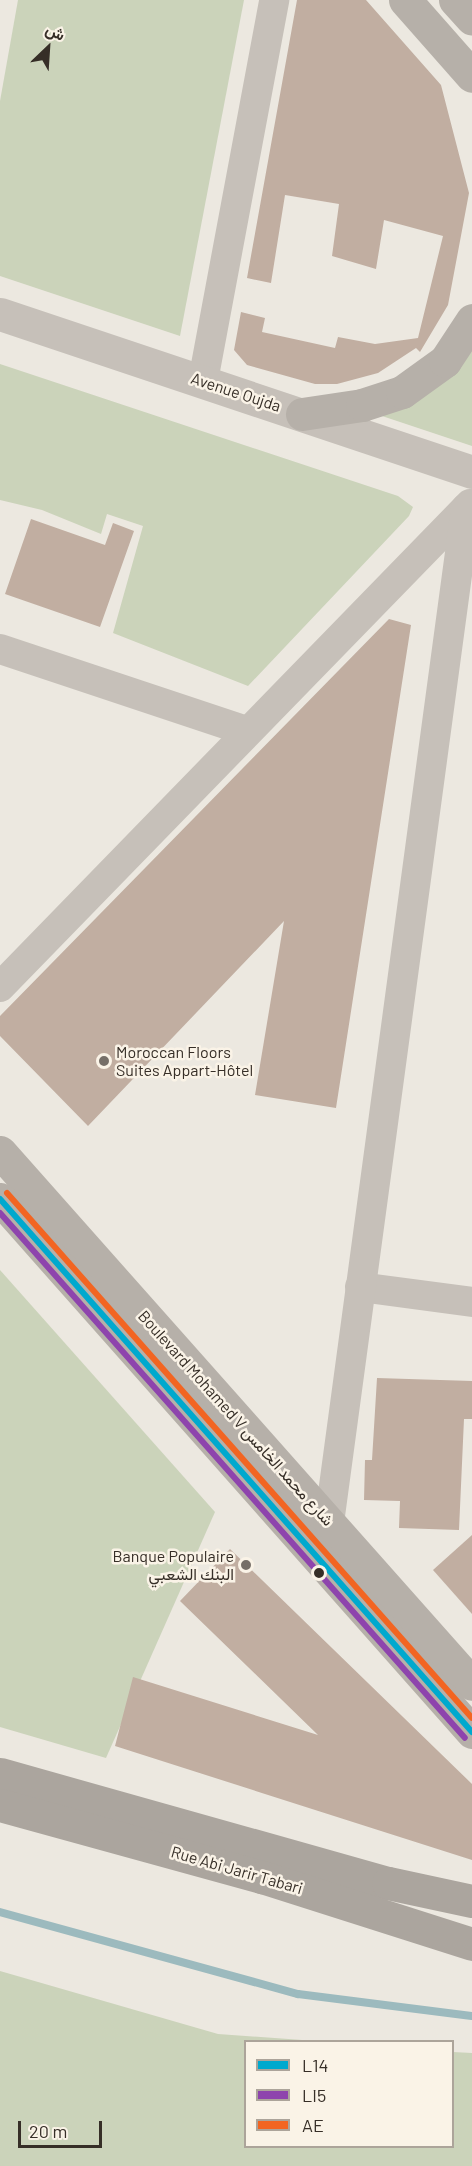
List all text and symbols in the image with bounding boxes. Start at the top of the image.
north arrow [18,18,78,78]
text: ش [43,19,69,44]
street label: Avenue Oujda [189,368,283,416]
place label: Moroccan Floors Suites Appart-Hôtel [116,1042,253,1080]
marker: Moroccan Floors Suites Appart-Hôtel [97,1054,111,1068]
street label: Boulevard Mohamed V شارع محمد الخامس [134,1306,338,1530]
place label: Banque Populaire البنك الشعبي [113,1546,234,1584]
marker: Banque Populaire البنك الشعبي [239,1558,253,1572]
unlabelled marker [313,1567,325,1579]
street label: Rue Abi Jarir Tabari [169,1842,305,1898]
legend [244,2040,454,2148]
text: L14 [302,2054,328,2076]
text: LI5 [302,2084,326,2106]
scale bar [21,2109,105,2147]
text: AE [302,2114,324,2136]
text: 20 m [29,2120,67,2142]

